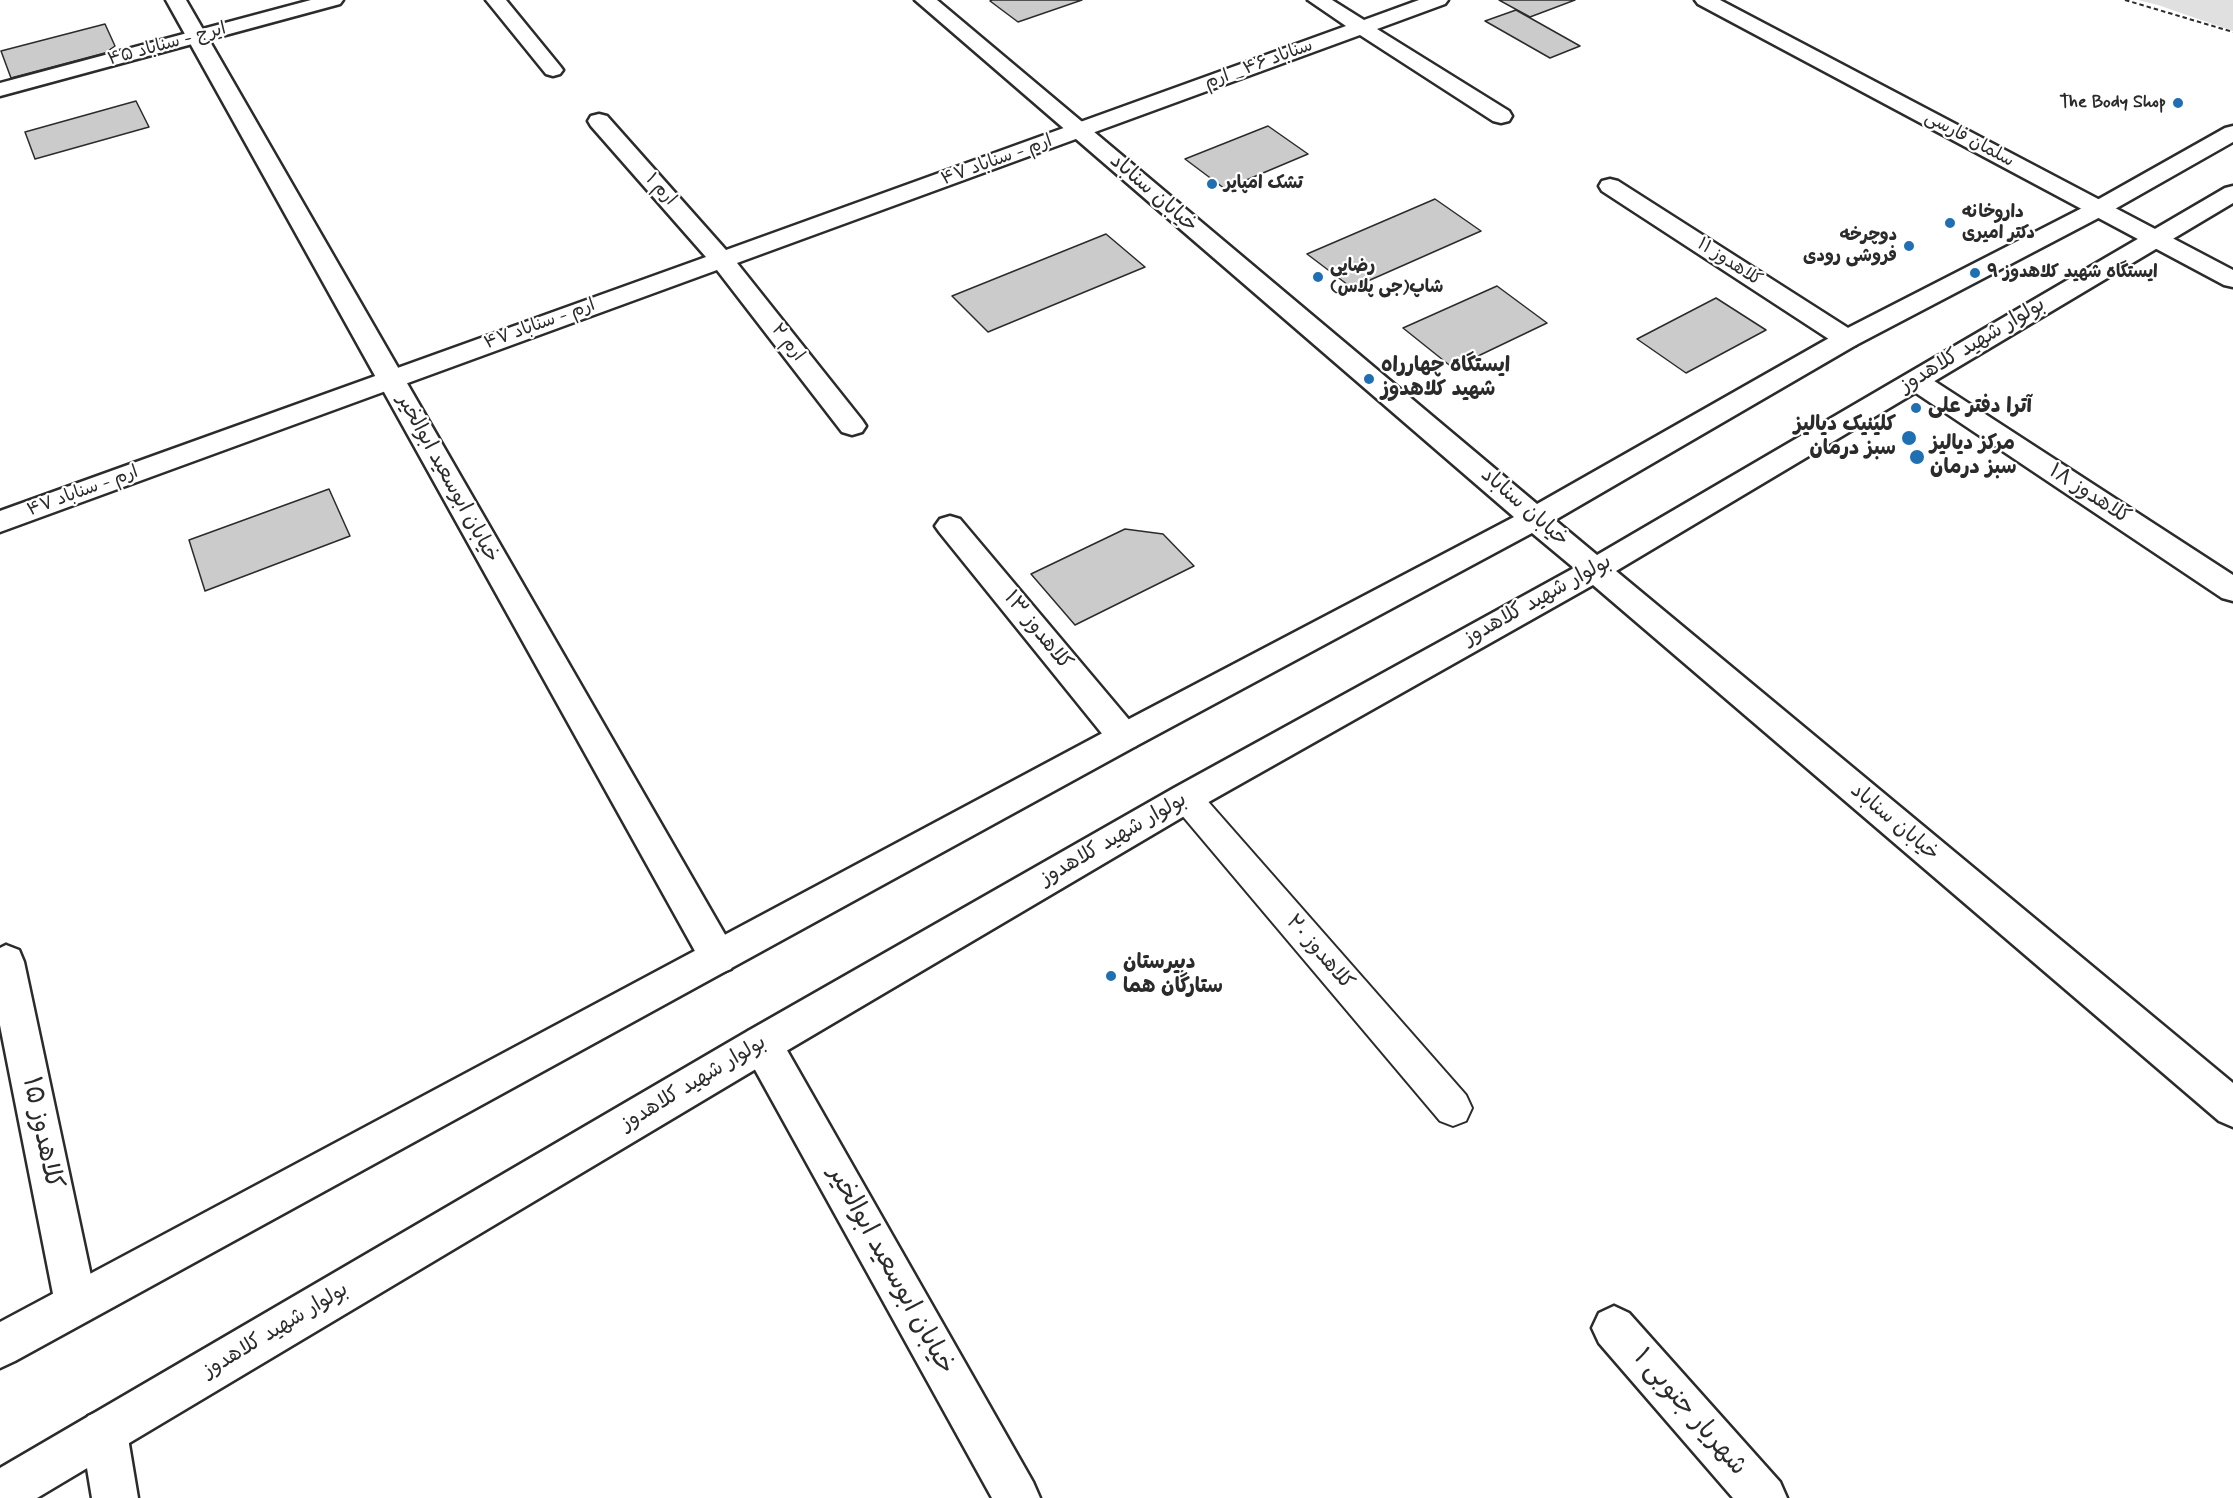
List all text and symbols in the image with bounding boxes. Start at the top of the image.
street label: ایرج - سناباد ۴۵ [105,19,229,71]
street label: سناباد ۴۶_ ارم [1202,35,1316,95]
place label: The Body Shop [2060,92,2166,114]
marker: The Body Shop [2171,96,2185,110]
street label: سلمان فارسی [1921,107,2017,173]
street label: ارم - سناباد ۴۷ [939,131,1055,191]
street label: خیابان سناباد [1104,149,1202,239]
street label: ارم ۱ [640,169,680,211]
place label: تشک امپایر [1224,173,1303,195]
marker: تشک امپایر [1205,177,1219,191]
place label: داروخانه دکتر امیرى [1962,202,2035,244]
marker: داروخانه دکتر امیرى [1943,216,1957,230]
place label: دوچرخه فروشی رودی [1803,225,1897,268]
street label: کلاهدوز ۱۱ [1693,234,1765,292]
marker: دوچرخه فروشی رودی [1902,239,1916,253]
place label: رضایی شاپ(جی پلاس) [1330,256,1443,298]
place label: ایستگاه شهید کلاهدوز ۹ [1987,262,2158,284]
marker: ایستگاه شهید کلاهدوز ۹ [1968,266,1982,280]
marker: رضایی شاپ(جی پلاس) [1311,270,1325,284]
street label: بولوار شهید کلاهدوز [1896,293,2050,399]
street label: ارم - سناباد ۴۷ [482,295,598,355]
street label: ارم ۲ [766,320,808,366]
place label: ایستگاه چهارراه شهید کلاهدوز [1381,354,1510,404]
marker: ایستگاه چهارراه شهید کلاهدوز [1362,372,1376,386]
street label: خیابان ابوسعید ابوالخیر [390,390,504,568]
place label: آترا دفتر علی [1928,395,2032,421]
marker: آترا دفتر علی [1909,401,1923,415]
place label: کلینیک دیالیز سبز درمان [1794,413,1896,463]
marker: کلینیک دیالیز سبز درمان [1900,429,1918,447]
place label: مرکز دیالیز سبز درمان [1930,432,2017,482]
marker: مرکز دیالیز سبز درمان [1908,448,1926,466]
street label: کلاهدوز ۱۸ [2043,459,2135,531]
street label: ارم - سناباد ۴۷ [25,462,141,522]
street label: خیابان سناباد [1475,463,1573,553]
street label: بولوار شهید کلاهدوز [1460,550,1616,652]
street label: کلاهدوز ۱۳ [997,586,1077,676]
street label: خیابان سناباد [1845,779,1943,867]
street label: بولوار شهید کلاهدوز [1036,788,1192,892]
street label: کلاهدوز ۲۰ [1280,910,1358,996]
place label: دبیرستان ستارگان هما [1123,951,1223,1001]
marker: دبیرستان ستارگان هما [1104,969,1118,983]
street label: بولوار شهید کلاهدوز [617,1031,771,1137]
street label: کلاهدوز ۱۵ [14,1074,68,1192]
street label: خیابان ابوسعید ابوالخیر [820,1161,960,1381]
street label: بولوار شهید کلاهدوز [199,1278,353,1384]
street label: شهریار جنوبی ۱ [1625,1343,1753,1483]

